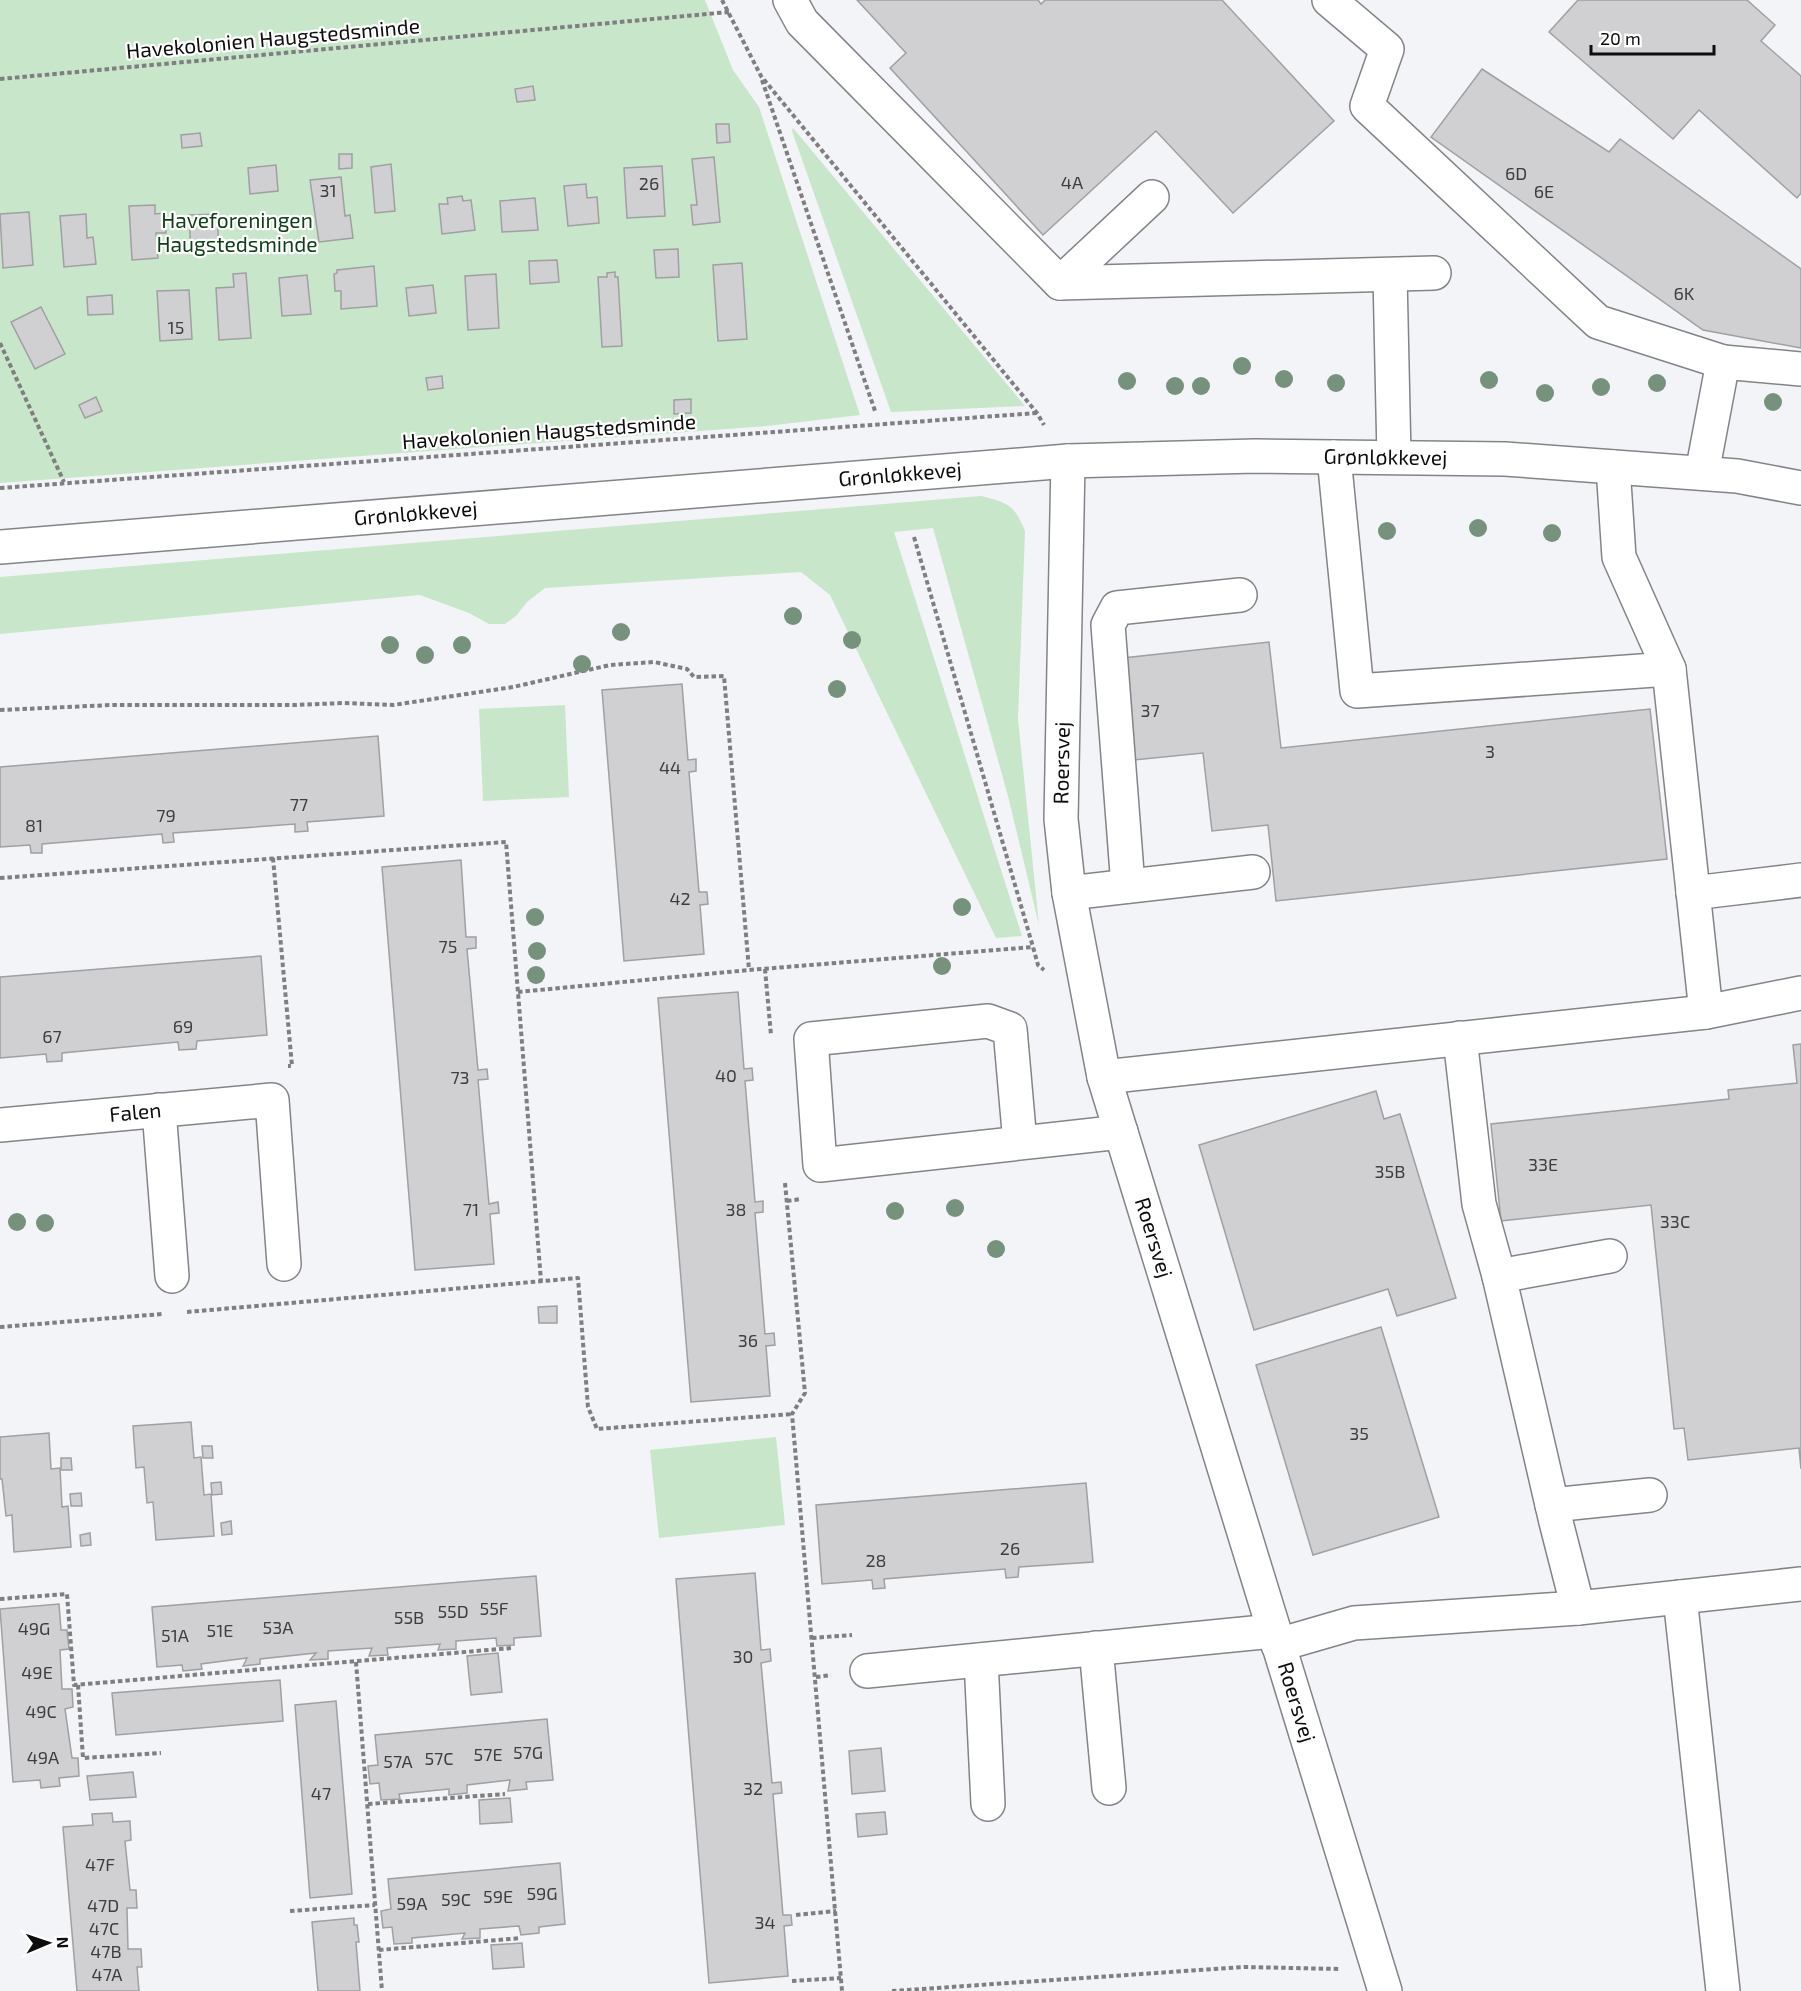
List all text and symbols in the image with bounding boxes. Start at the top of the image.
street label: Havekolonien Haugstedsminde [125,12,421,63]
scale bar [1591,18,1714,56]
text: 20 m [1600,27,1641,49]
house number: 6D [1505,162,1527,184]
house number: 4A [1061,171,1084,193]
house number: 26 [639,172,659,194]
house number: 31 [319,179,337,201]
house number: 6E [1534,180,1554,202]
park label: Haveforeningen Haugstedsminde [156,207,318,256]
house number: 6K [1674,282,1695,304]
house number: 15 [168,316,184,338]
street label: Havekolonien Haugstedsminde [401,408,697,453]
street label: Grønløkkevej [1323,443,1448,470]
street label: Grønløkkevej [837,456,963,490]
street label: Grønløkkevej [353,495,478,529]
house number: 37 [1140,699,1160,721]
street label: Roersvej [1047,721,1075,805]
house number: 3 [1485,740,1495,762]
house number: 44 [659,756,681,778]
house number: 77 [290,793,308,815]
house number: 79 [156,804,176,826]
house number: 81 [25,814,43,836]
house number: 42 [669,887,691,909]
house number: 75 [439,935,457,957]
house number: 69 [173,1015,193,1037]
house number: 67 [42,1025,62,1047]
house number: 40 [715,1064,737,1086]
house number: 73 [450,1066,470,1088]
street label: Falen [108,1096,162,1126]
house number: 33E [1528,1153,1558,1175]
house number: 35B [1375,1160,1405,1182]
street label: Roersvej [1131,1194,1179,1281]
house number: 71 [463,1198,479,1220]
house number: 38 [726,1198,746,1220]
house number: 33C [1660,1210,1690,1232]
house number: 36 [738,1329,758,1351]
house number: 35 [1349,1422,1369,1444]
house number: 26 [1000,1537,1020,1559]
house number: 28 [865,1549,887,1571]
house number: 55F [480,1597,509,1619]
house number: 55D [437,1600,469,1622]
house number: 55B [394,1606,424,1628]
house number: 53A [263,1616,294,1638]
house number: 49G [18,1617,50,1639]
house number: 51E [207,1619,233,1641]
house number: 51A [161,1624,190,1646]
house number: 30 [733,1645,753,1667]
street label: Roersvej [1274,1659,1322,1745]
house number: 49E [21,1661,53,1683]
house number: 49C [25,1700,57,1722]
house number: 57G [513,1741,543,1763]
house number: 57E [474,1743,502,1765]
house number: 49A [27,1746,60,1768]
house number: 57C [424,1747,454,1769]
house number: 57A [383,1750,414,1772]
house number: 32 [743,1777,763,1799]
house number: 47 [311,1782,331,1804]
house number: 47F [85,1853,115,1875]
house number: 59G [526,1882,558,1904]
house number: 59E [483,1885,513,1907]
house number: 59C [441,1888,471,1910]
house number: 59A [396,1892,428,1914]
house number: 47D [87,1894,119,1916]
house number: 34 [754,1911,776,1933]
north arrow [18,1913,78,1973]
house number: 47C [89,1917,119,1939]
text: N [54,1936,73,1949]
house number: 47B [90,1940,122,1962]
house number: 47A [92,1963,123,1985]

